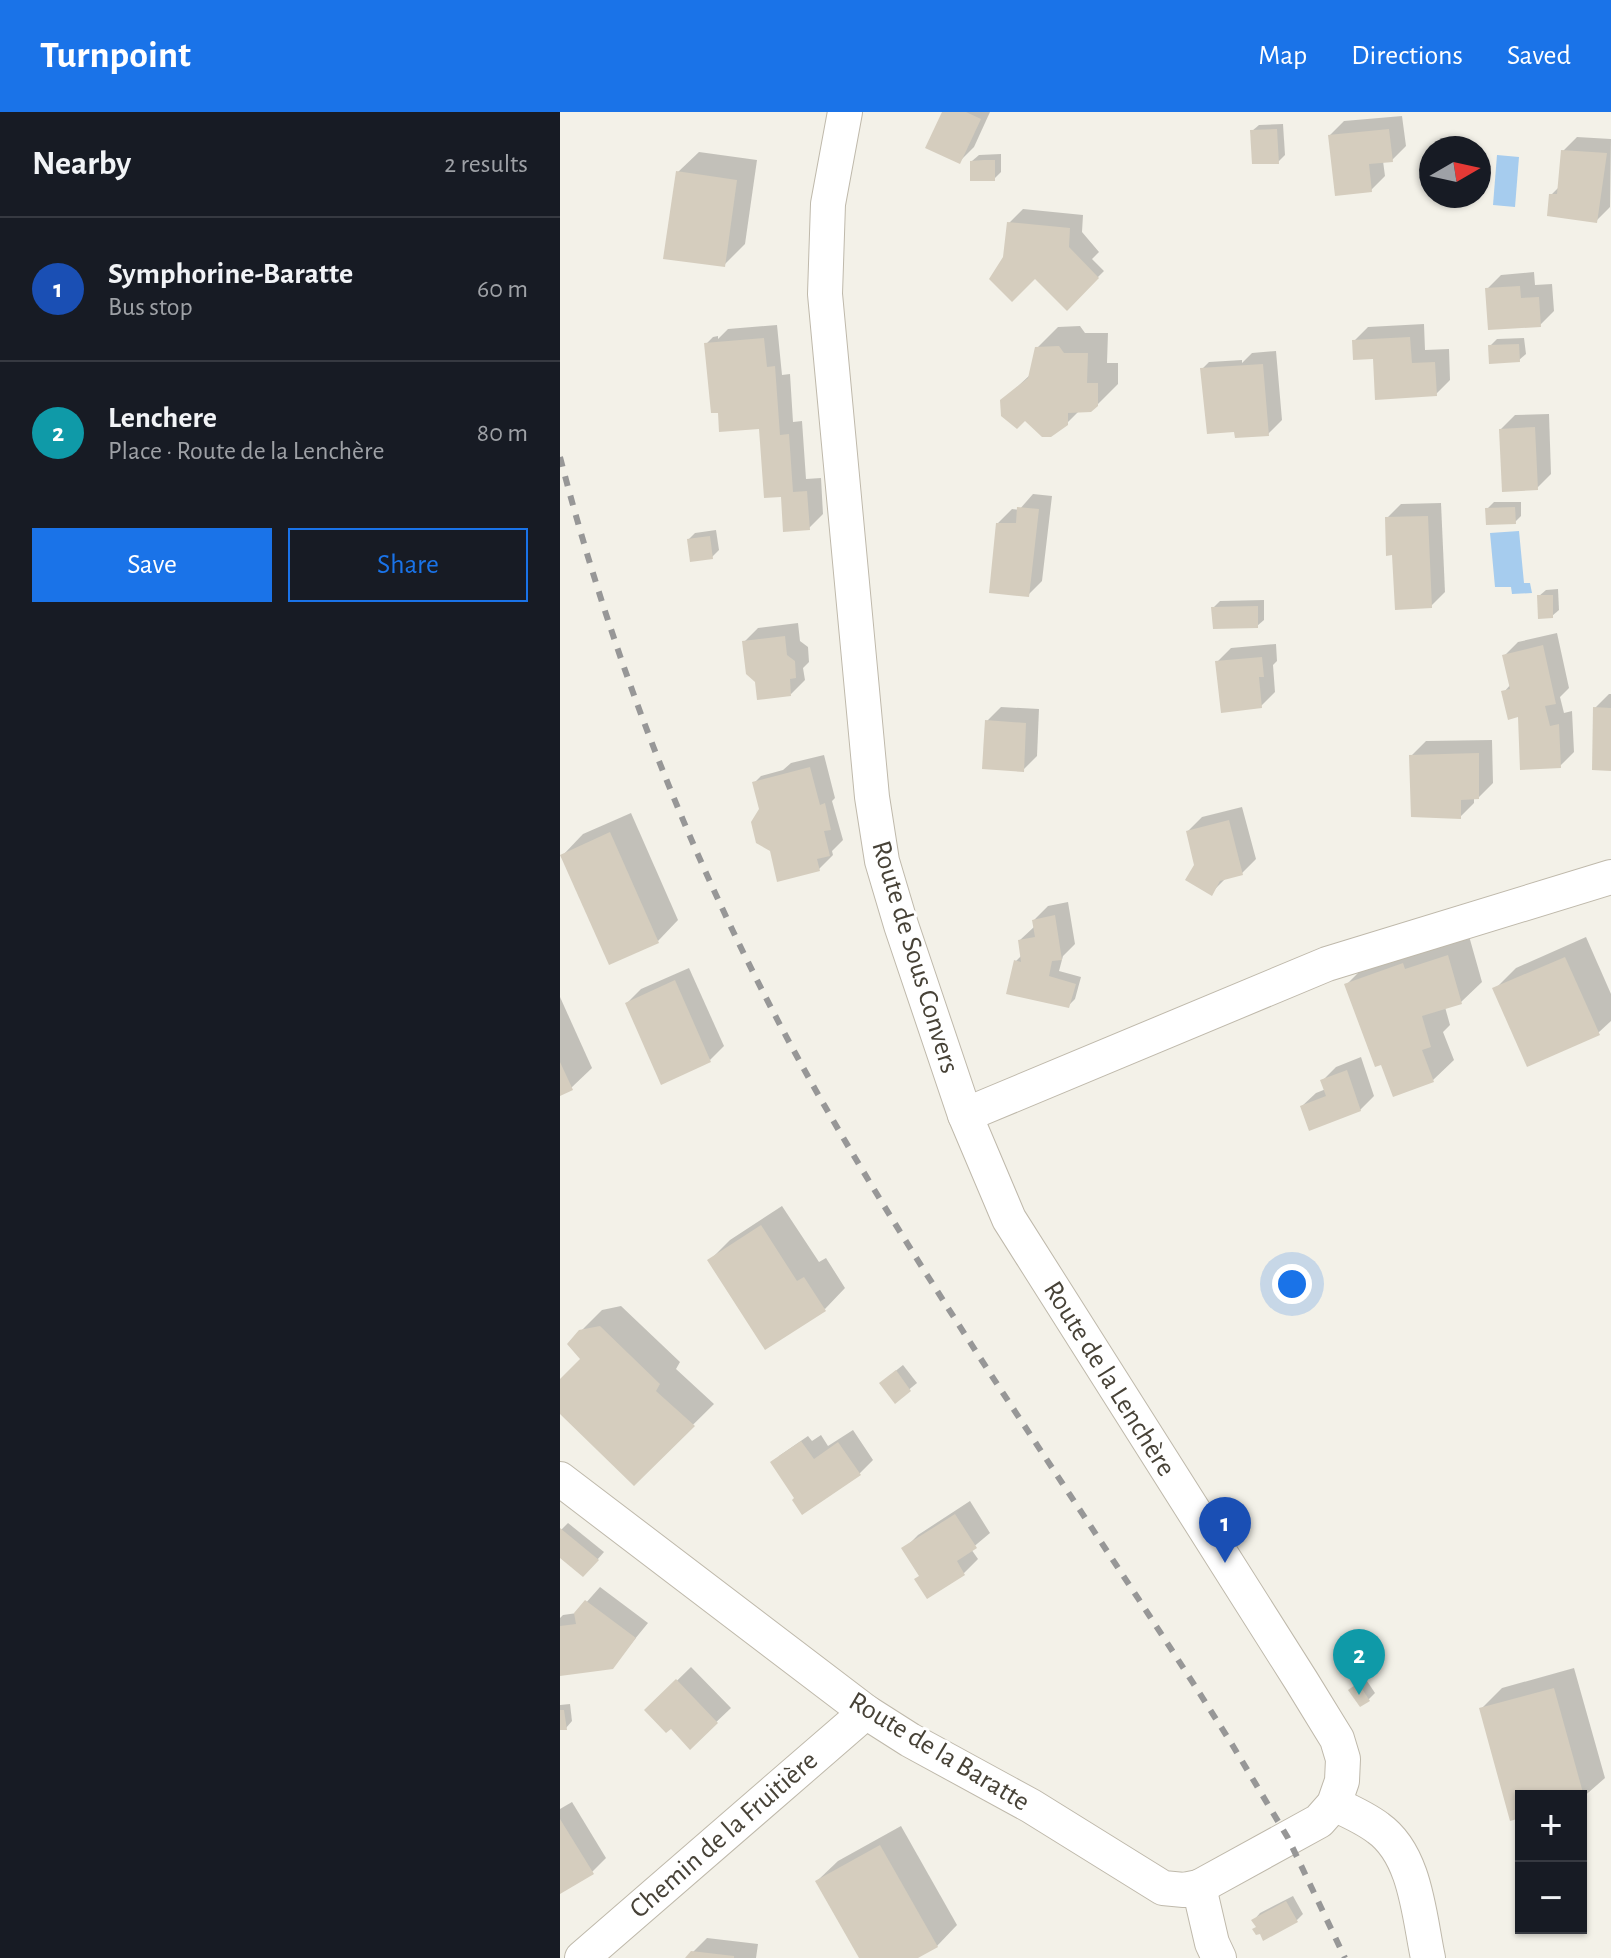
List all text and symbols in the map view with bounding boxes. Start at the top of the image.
text: Turnpoint [40,37,191,75]
text: Map [1258,42,1307,70]
text: Directions [1351,42,1463,70]
text: Saved [1507,42,1571,70]
north arrow [1419,136,1491,208]
text: Nearby [32,147,131,181]
text: 2 results [444,151,528,177]
text: Symphorine-Baratte [108,259,353,289]
text: 1 [53,276,63,302]
text: 60 m [477,276,528,302]
text: Bus stop [108,294,193,320]
text: Lenchere [108,403,217,433]
text: 2 [52,420,64,446]
text: 80 m [477,420,528,446]
text: Place · Route de la Lenchère [108,438,384,464]
button: Save [32,528,272,602]
button: Share [288,528,528,602]
street label: Route de Sous Convers [866,837,964,1077]
your location [1272,1264,1312,1304]
street label: Route de la Lenchère [1038,1277,1180,1481]
pin: 1 [1199,1497,1251,1563]
pin: 2 [1333,1629,1385,1695]
street label: Route de la Baratte [844,1687,1034,1817]
street label: Chemin de la Fruitière [625,1746,823,1924]
map controls [1515,1790,1587,1934]
button: + [1515,1790,1587,1862]
button: − [1515,1862,1587,1934]

